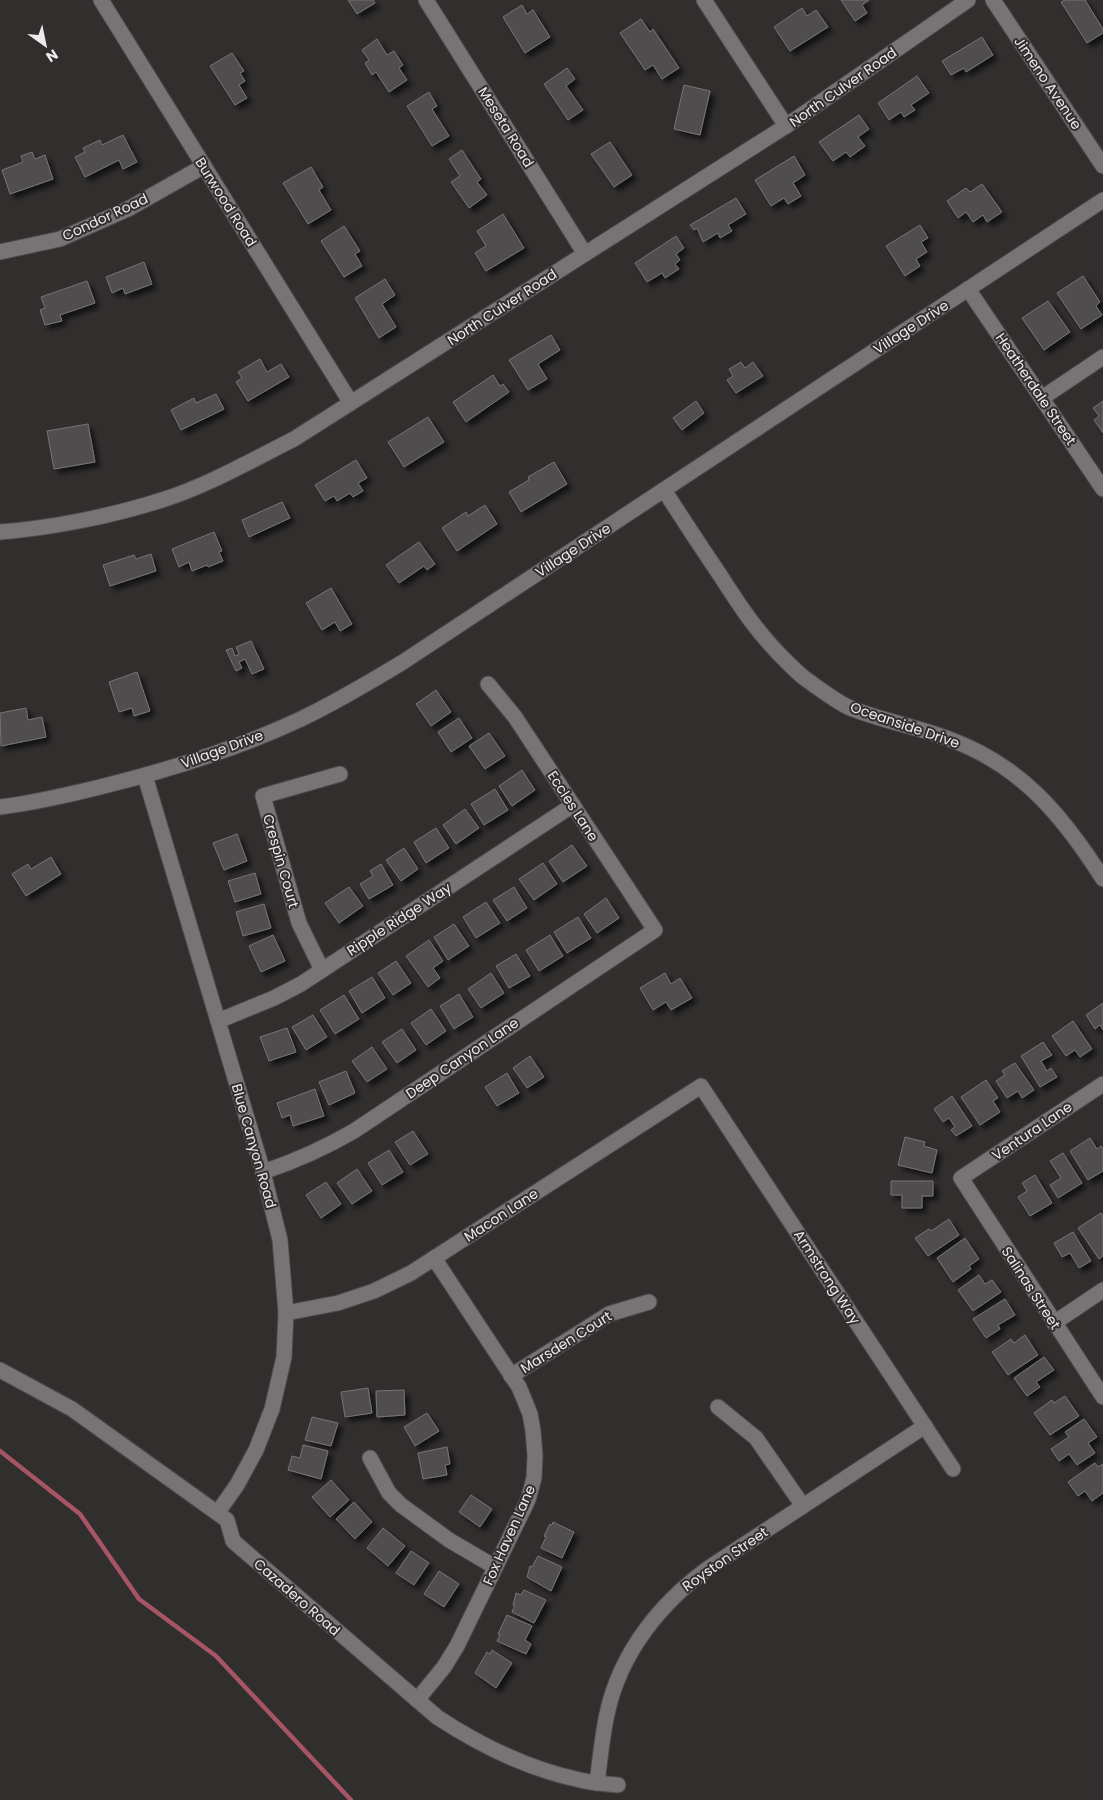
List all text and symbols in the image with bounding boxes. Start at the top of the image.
north arrow [20,20,70,70]
street label: Jimeno Avenue [1009,33,1087,134]
street label: North Culver Road [785,42,901,132]
text: N [42,45,62,67]
street label: Meseta Road [473,83,539,171]
street label: Burwood Road [191,154,261,250]
street label: Condor Road [59,188,151,246]
street label: North Culver Road [443,264,561,350]
street label: Village Drive [869,295,953,359]
street label: Heatherdale Street [991,329,1081,449]
street label: Village Drive [531,518,615,582]
street label: Oceanside Drive [848,697,963,753]
street label: Village Drive [178,725,266,773]
street label: Eccles Lane [543,767,603,845]
street label: Crespin Court [258,812,304,910]
street label: Ripple Ridge Way [343,878,455,960]
street label: Deep Canyon Lane [402,1013,523,1103]
street label: Blue Canyon Road [227,1081,281,1211]
street label: Ventura Lane [988,1097,1076,1165]
street label: Macon Lane [460,1183,542,1246]
street label: Armstrong Way [789,1226,865,1328]
street label: Salinas Street [997,1243,1065,1333]
street label: Marsden Court [517,1306,615,1378]
street label: Fox Haven Lane [478,1481,540,1588]
street label: Royston Street [678,1522,772,1596]
street label: Cazadero Road [249,1554,345,1640]

